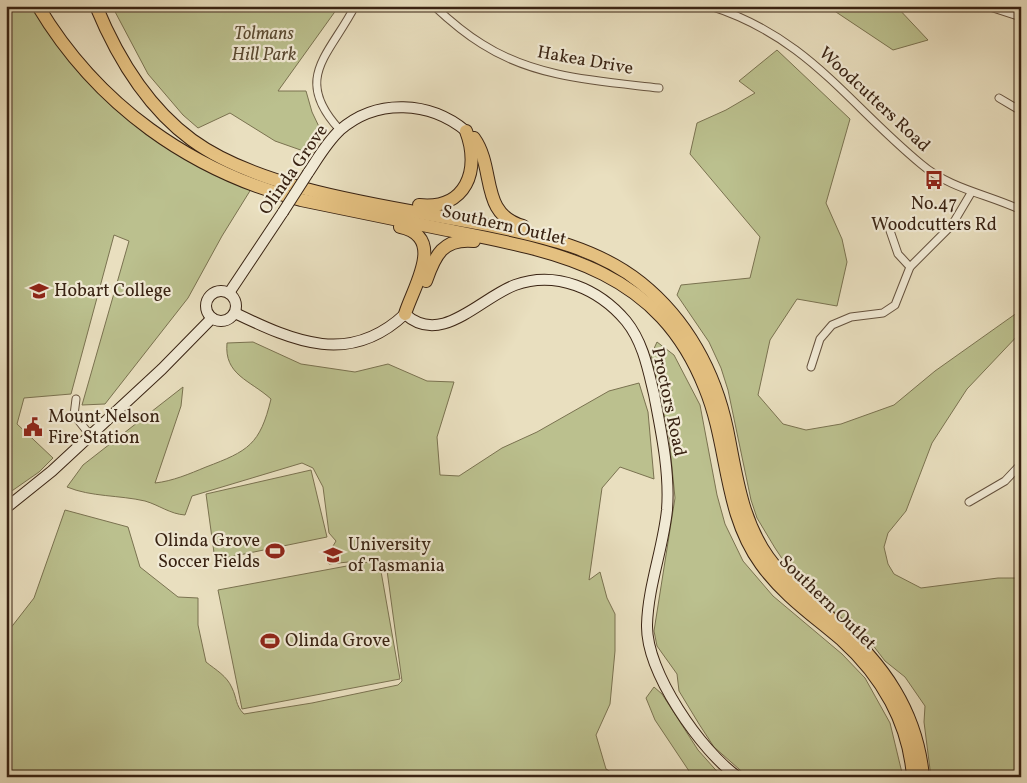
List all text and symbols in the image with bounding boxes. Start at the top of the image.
park label: Tolmans Hill Park [232,22,296,68]
street label: Hakea Drive [535,40,635,82]
street label: Woodcutters Road [813,42,935,158]
street label: Olinda Grove [254,120,334,220]
bus stop icon: No.47 Woodcutters Rd [923,169,945,191]
place label: No.47 Woodcutters Rd [871,192,997,238]
street label: Southern Outlet [439,200,569,252]
place label: Hobart College [54,279,171,304]
school or university icon: Hobart College [28,280,50,302]
street label: Proctors Road [644,345,692,459]
place label: Mount Nelson Fire Station [48,405,160,451]
public building icon: Mount Nelson Fire Station [22,416,44,438]
place label: Olinda Grove Soccer Fields [155,529,260,575]
place label: University of Tasmania [348,533,445,579]
sports icon: Olinda Grove Soccer Fields [264,540,286,562]
school or university icon: University of Tasmania [322,544,344,566]
street label: Southern Outlet [773,550,881,656]
place label: Olinda Grove [285,629,390,654]
sports icon: Olinda Grove [259,630,281,652]

